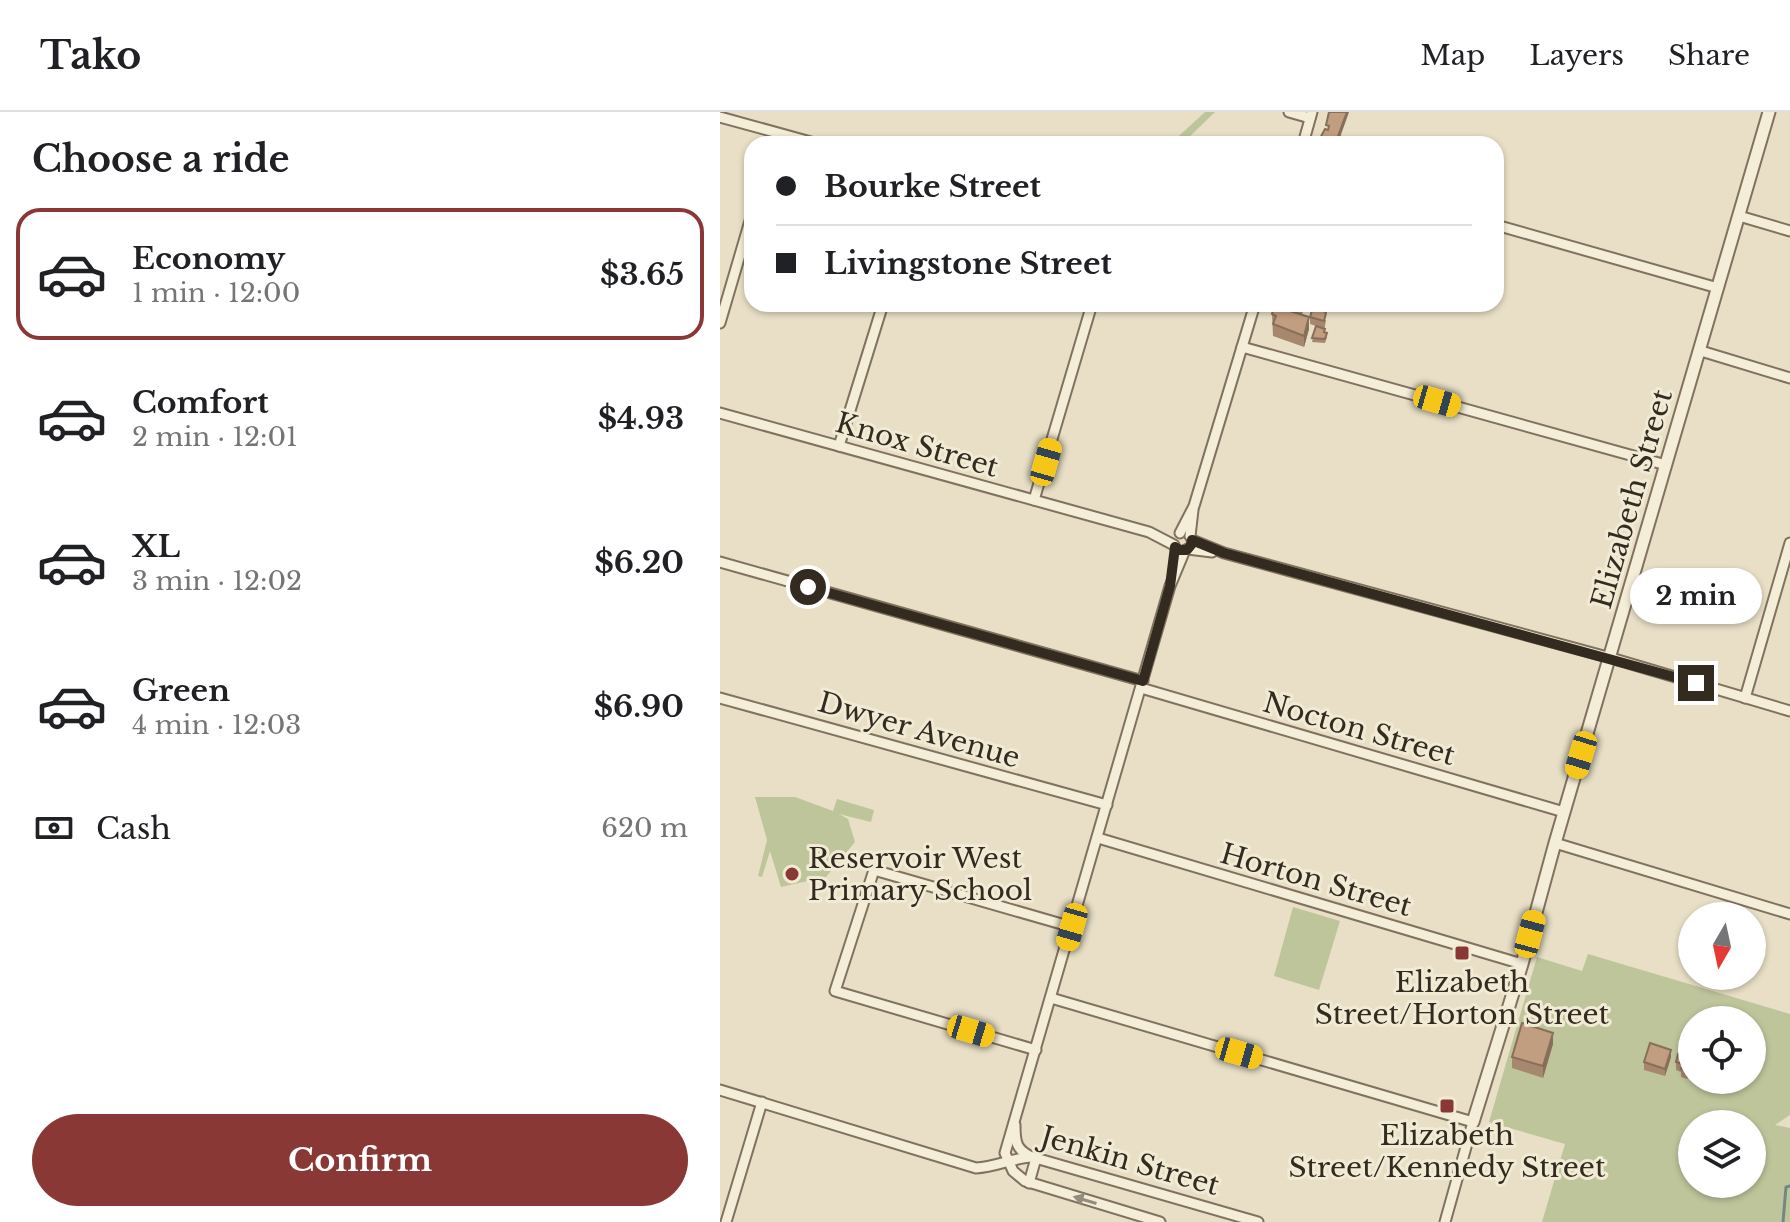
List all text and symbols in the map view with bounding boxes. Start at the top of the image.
text: Tako [40,32,141,79]
text: Map [1420,38,1485,73]
text: Layers [1529,38,1624,73]
text: Share [1668,38,1750,73]
text: Choose a ride [32,137,289,182]
text: Bourke Street [824,168,1041,205]
icon: car [36,238,108,310]
text: Economy [132,240,285,277]
text: Livingstone Street [824,245,1112,282]
text: $3.65 [600,256,684,293]
text: 1 min · 12:00 [132,277,300,309]
icon: car [36,382,108,454]
car [1411,383,1463,419]
text: Comfort [132,384,269,421]
street label: Elizabeth Street [1584,385,1680,613]
text: $4.93 [598,400,684,437]
street label: Knox Street [832,405,1003,485]
text: 2 min · 12:01 [132,421,298,453]
car [1028,436,1064,488]
icon: car [36,526,108,598]
text: XL [132,528,180,565]
text: $6.20 [594,544,684,581]
text: 3 min · 12:02 [132,565,302,597]
callout: 2 min [1630,567,1762,623]
route start [790,569,826,605]
text: 2 min [1656,580,1736,612]
route end [1678,665,1714,701]
icon: car [36,670,108,742]
text: Green [132,672,230,709]
street label: Dwyer Avenue [814,684,1024,776]
street label: Nocton Street [1259,685,1459,773]
text: $6.90 [594,688,684,725]
text: 4 min · 12:03 [132,709,301,741]
car [1563,729,1599,781]
icon: cash [32,806,76,850]
text: Cash [96,810,171,847]
text: 620 m [601,812,688,844]
street label: Horton Street [1216,836,1416,924]
place label: Reservoir West Primary School [808,841,1032,908]
marker: Reservoir West Primary School [783,865,801,883]
car [1054,901,1090,953]
north arrow [1678,902,1766,990]
map controls [1678,902,1766,1198]
car [1512,908,1548,960]
marker: Elizabeth Street/Horton Street [1453,944,1471,962]
place label: Elizabeth Street/Horton Street [1315,965,1610,1032]
button: locate [1678,1006,1766,1094]
car [945,1013,997,1049]
car [1213,1035,1265,1071]
marker: Elizabeth Street/Kennedy Street [1438,1097,1456,1115]
button: layers [1678,1110,1766,1198]
button: Confirm [32,1114,688,1206]
street label: Jenkin Street [1033,1118,1224,1203]
place label: Elizabeth Street/Kennedy Street [1289,1118,1606,1185]
one-way arrow [1073,1193,1097,1206]

